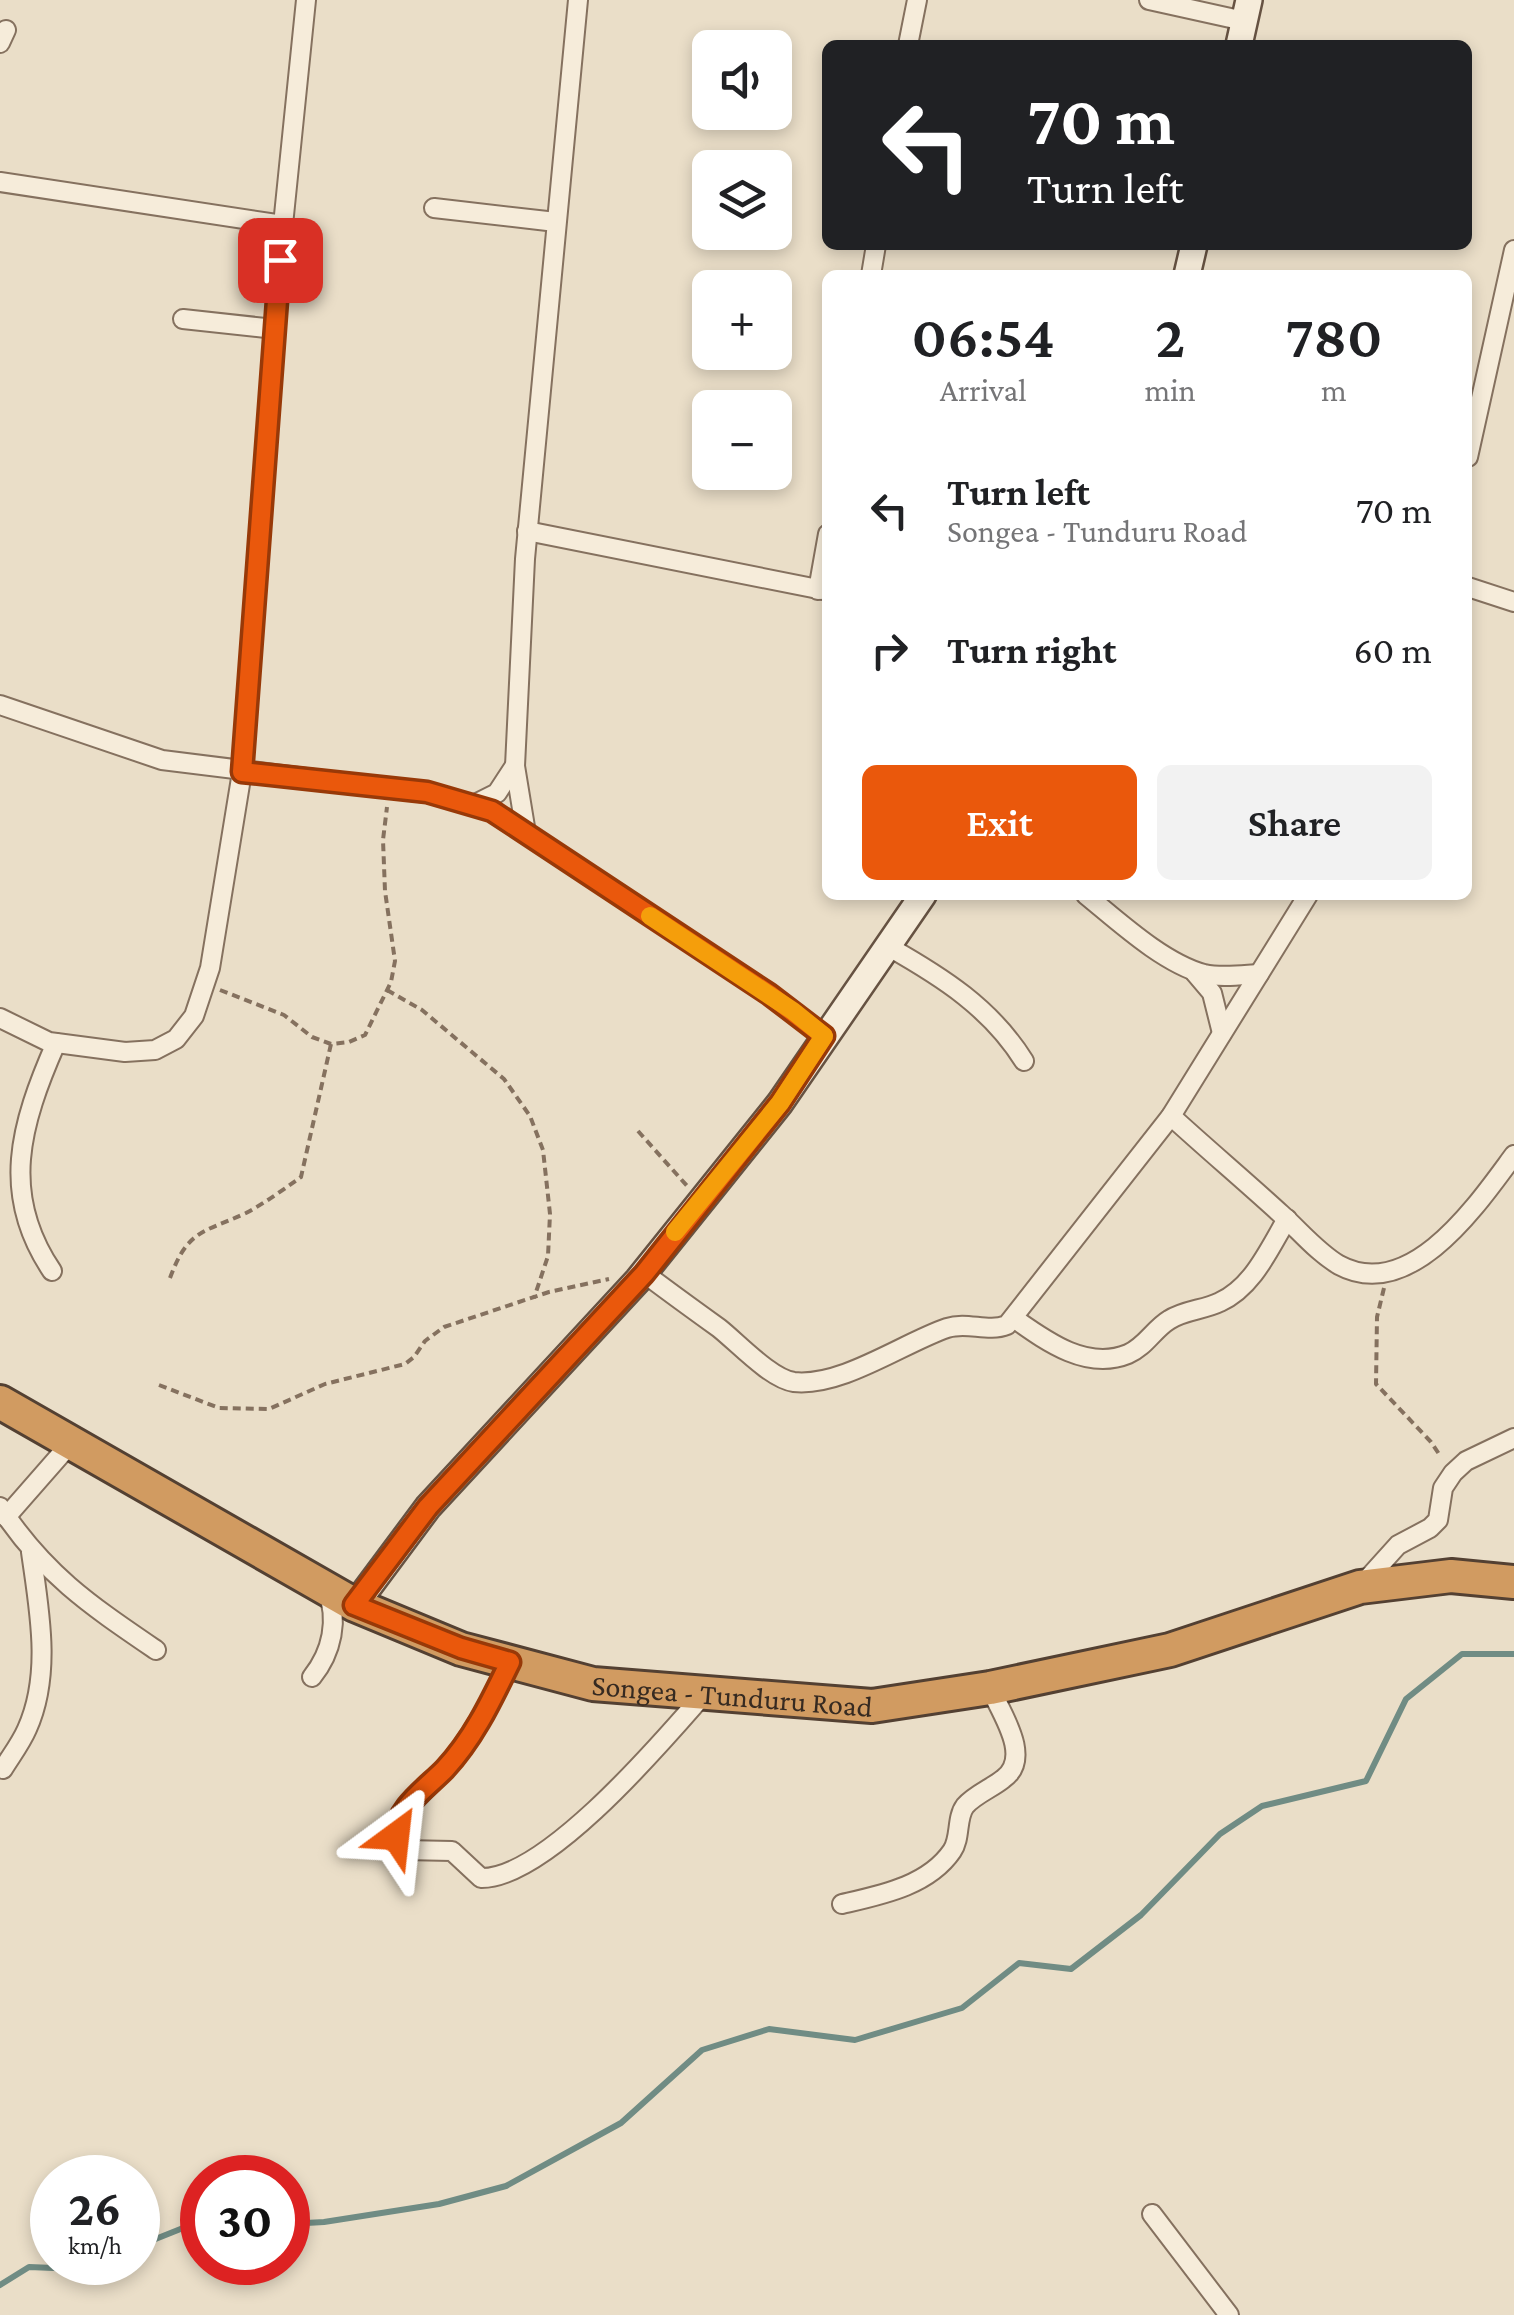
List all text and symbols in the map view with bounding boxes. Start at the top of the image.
map controls [692,30,792,490]
button: sound [692,30,792,130]
icon: left [862,80,992,210]
text: 70 m [1027,81,1175,159]
button: layers [692,150,792,250]
text: Turn left [1027,163,1184,213]
pin [238,218,323,303]
icon: arrive [253,233,308,288]
button: + [692,270,792,370]
text: 06:54 [911,303,1055,370]
text: 2 [1155,303,1185,370]
text: 780 [1285,303,1383,370]
text: Arrival [940,372,1027,408]
text: min [1144,372,1196,408]
text: m [1321,372,1347,408]
button: − [692,390,792,490]
text: Turn left [947,471,1090,513]
icon: left [862,483,917,538]
text: 70 m [1356,489,1432,531]
text: Songea - Tunduru Road [947,513,1247,549]
icon: right [862,623,917,678]
text: Turn right [947,629,1116,671]
text: 60 m [1354,629,1432,671]
button: Exit [862,765,1137,880]
button: Share [1157,765,1432,880]
street label: Songea - Tunduru Road [591,1667,874,1723]
position arrow [344,1784,448,1888]
speed limit sign: 30 [180,2155,310,2285]
text: 26 [69,2180,121,2236]
text: km/h [68,2232,122,2259]

